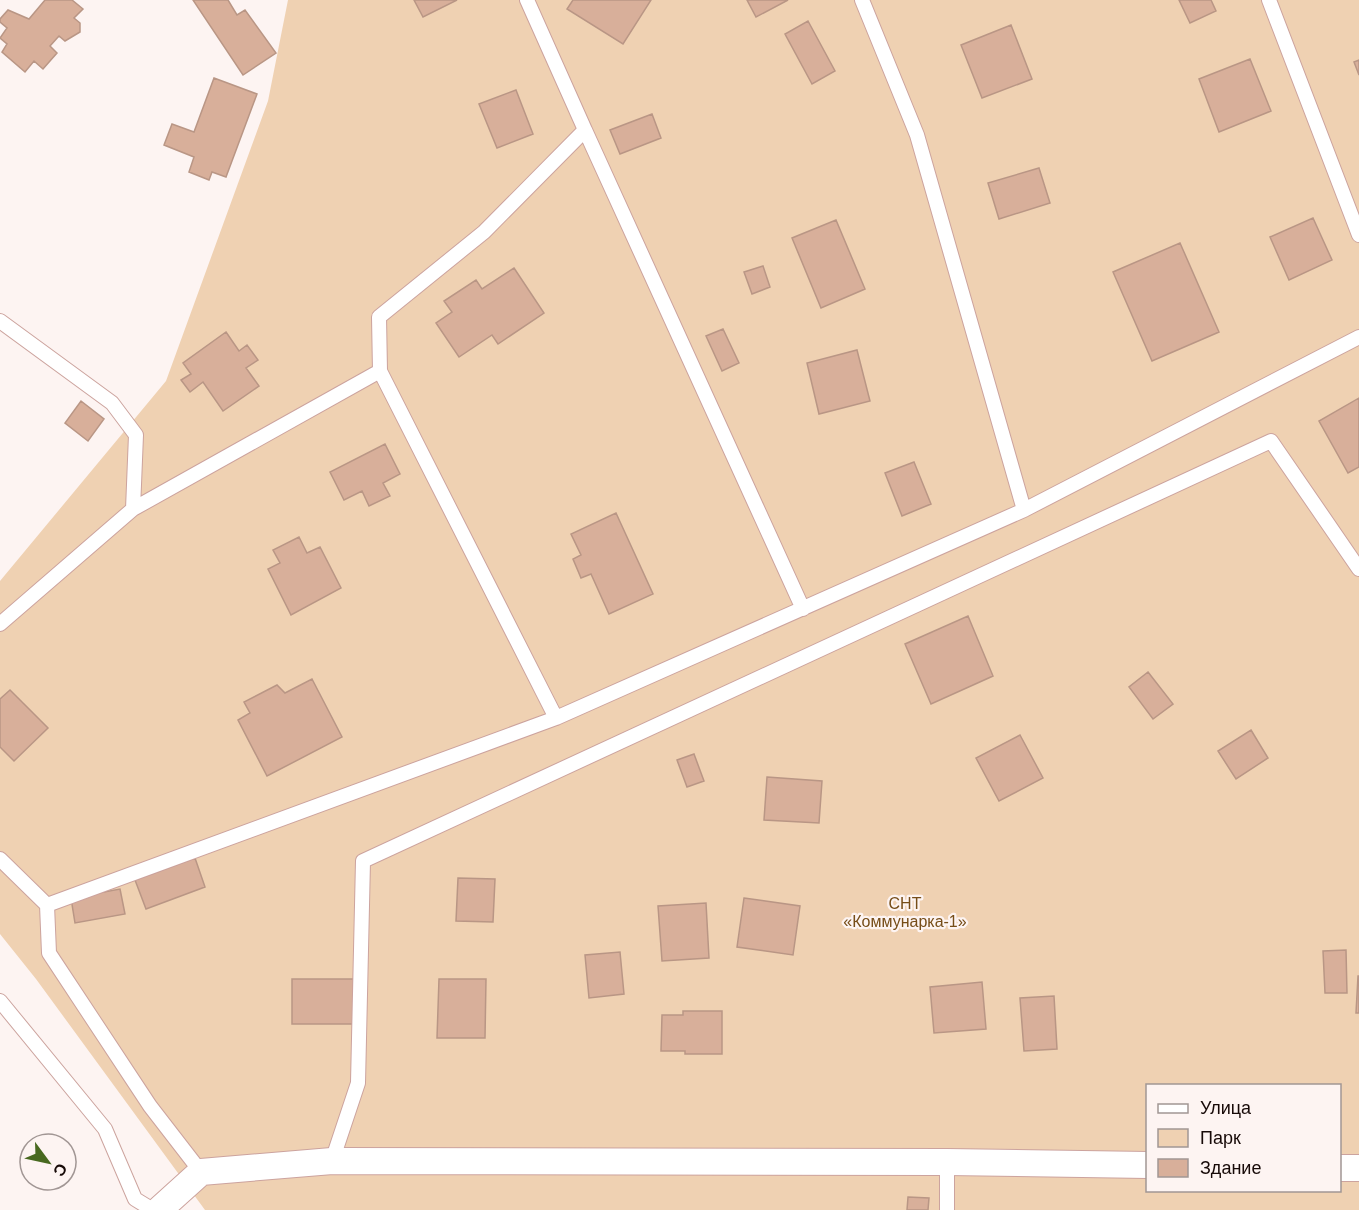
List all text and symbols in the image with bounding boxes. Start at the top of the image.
park label: СНТ «Коммунарка-1» [843,895,967,930]
legend [1146,1084,1341,1192]
text: Улица [1200,1098,1252,1118]
text: Парк [1200,1128,1241,1148]
north arrow [18,1132,78,1192]
text: Здание [1200,1158,1261,1178]
text: С [50,1160,70,1180]

